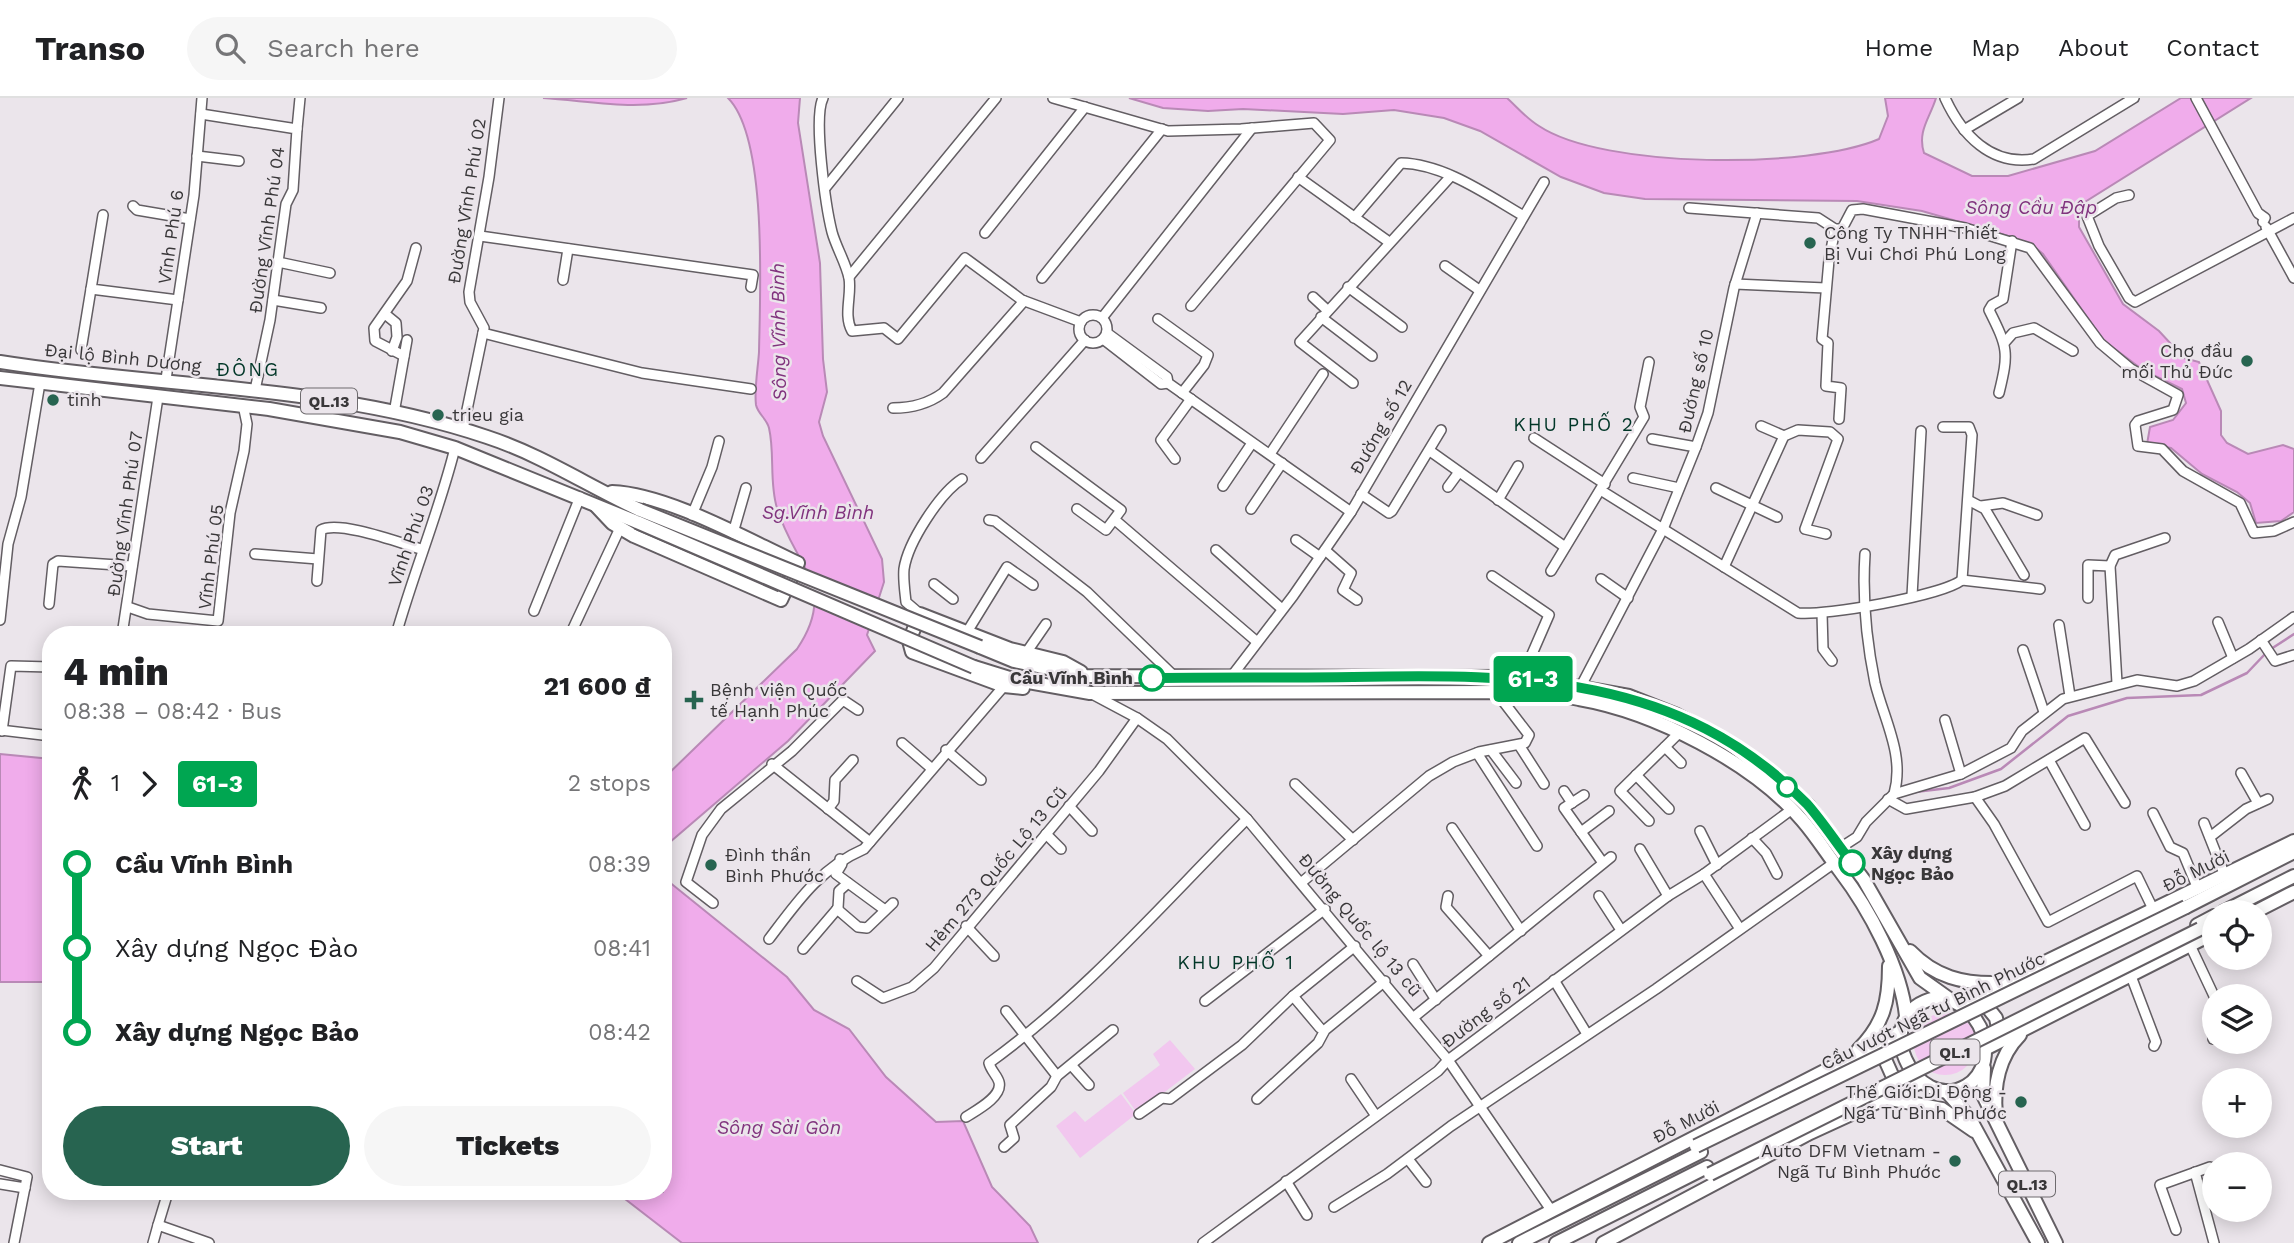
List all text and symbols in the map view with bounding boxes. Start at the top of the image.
search box [187,17,677,80]
text: Transo [35,29,145,68]
icon: search [211,29,249,67]
text: Search here [267,33,420,63]
text: Home [1865,34,1933,62]
text: Map [1971,34,2020,62]
text: About [2058,34,2128,62]
text: Contact [2166,34,2259,62]
street label: Đường Vĩnh Phú 02 [443,117,490,285]
street label: Đường Vĩnh Phú 04 [244,145,289,315]
street label: Vĩnh Phú 6 [153,188,188,286]
water label: Sông Cầu Đập [1965,196,2097,219]
place label: Công Ty TNHH Thiết Bị Vui Chơi Phú Long [1824,222,2006,264]
marker: Công Ty TNHH Thiết Bị Vui Chơi Phú Long [1802,235,1818,251]
water label: Sông Vĩnh Bình [766,263,791,401]
street label: Đường số 10 [1673,327,1718,435]
street label: Đại lộ Bình Dương [44,339,203,376]
place label: Chợ đầu mối Thủ Đức [2121,340,2233,382]
marker: Chợ đầu mối Thủ Đức [2239,353,2255,369]
district label: ĐÔNG [216,358,280,381]
street label: Đường số 12 [1345,376,1416,478]
road number: QL.13 [301,388,357,414]
place label: tinh [67,389,102,410]
marker: tinh [45,392,61,408]
place label: trieu gia [452,404,524,425]
marker: trieu gia [430,407,446,423]
district label: KHU PHỐ 2 [1513,411,1635,436]
street label: Đường Vĩnh Phú 07 [103,430,146,598]
street label: Vĩnh Phú 03 [383,483,438,589]
water label: Sg.Vĩnh Bình [762,501,874,524]
street label: Vĩnh Phú 05 [194,503,227,611]
text: 4 min [63,650,169,694]
line badge: 61-3 [1484,656,1582,702]
marker: Cầu Vĩnh Bình [1139,665,1165,691]
text: 61-3 [1508,665,1558,693]
place label: Cầu Vĩnh Bình [1010,667,1133,688]
text: 21 600 ₫ [543,671,651,701]
place label: Bệnh viện Quốc tế Hạnh Phúc [710,679,847,721]
marker: Bệnh viện Quốc tế Hạnh Phúc [684,690,704,710]
text: 08:38 – 08:42 · Bus [63,698,282,725]
icon: walk [63,765,101,803]
icon: forward [130,765,168,803]
text: 1 [111,770,120,797]
text: 61-3 [192,770,243,798]
text: 2 stops [568,770,651,797]
unlabelled marker [1777,777,1797,797]
street label: Hẻm 273 Quốc Lộ 13 Cũ [920,782,1071,956]
place label: Xây dựng Ngọc Bảo [1871,842,1954,884]
place label: Đình thần Bình Phước [725,844,824,886]
street label: Đỗ Mười [2159,845,2233,896]
text: Cầu Vĩnh Bình [115,849,293,879]
street label: Đường Quốc lộ 13 cũ [1294,849,1426,1001]
marker: Xây dựng Ngọc Bảo [1839,850,1865,876]
text: 08:39 [588,851,651,878]
marker: Đình thần Bình Phước [703,857,719,873]
map controls [2202,900,2272,1222]
button: locate [2202,900,2272,970]
text: Xây dựng Ngọc Đào [115,933,358,963]
text: 08:41 [593,935,651,962]
street label: Cầu vượt Ngã tư Bình Phước [1818,947,2048,1074]
district label: KHU PHỐ 1 [1177,949,1295,974]
street label: Đường số 21 [1437,971,1534,1052]
button: layers [2202,984,2272,1054]
text: Xây dựng Ngọc Bảo [115,1017,359,1047]
text: 08:42 [588,1019,651,1046]
road number: QL.1 [1930,1040,1980,1064]
button: + [2202,1068,2272,1138]
place label: Thế Giới Di Động - Ngã Tư Bình Phước [1843,1081,2007,1123]
marker: Thế Giới Di Động - Ngã Tư Bình Phước [2013,1094,2029,1110]
street label: Đỗ Mười [1649,1096,1723,1147]
button: Start [63,1106,350,1186]
button: Tickets [364,1106,651,1186]
water label: Sông Sài Gòn [717,1116,841,1139]
place label: Auto DFM Vietnam - Ngã Tư Bình Phước [1761,1140,1941,1182]
button: − [2202,1152,2272,1222]
marker: Auto DFM Vietnam - Ngã Tư Bình Phước [1947,1153,1963,1169]
road number: QL.13 [1999,1172,2055,1196]

